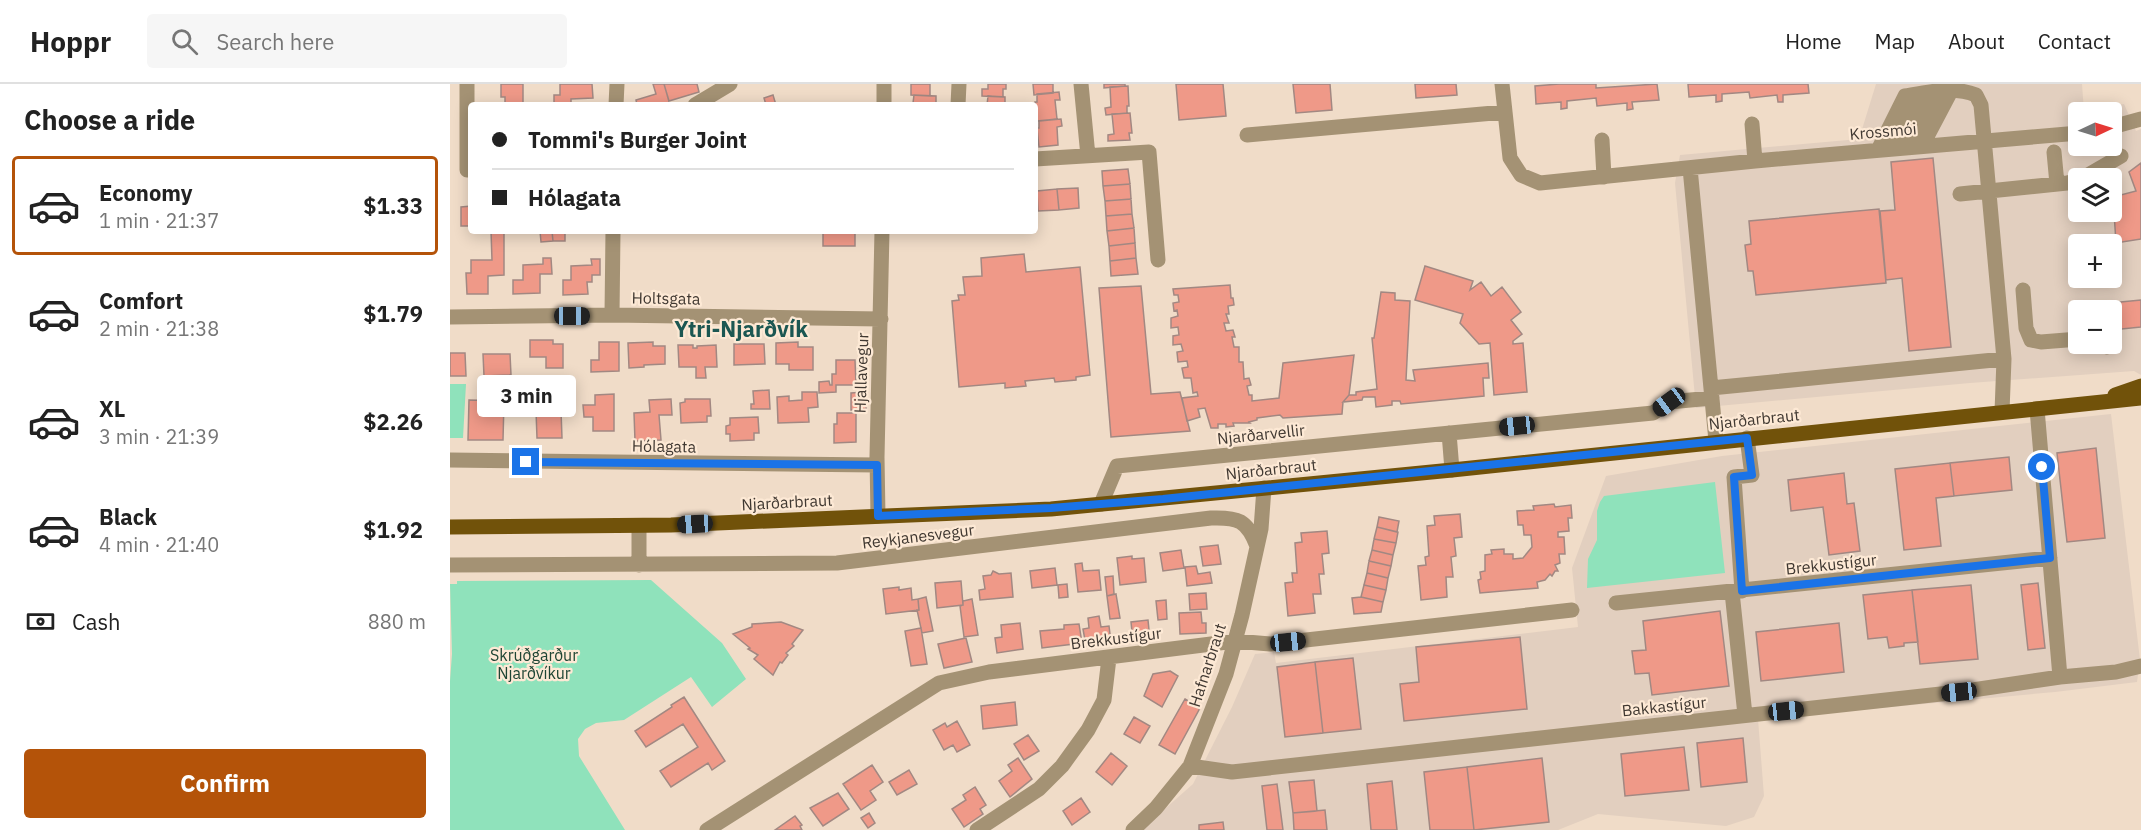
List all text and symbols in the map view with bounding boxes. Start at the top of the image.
search box [147,14,567,68]
text: Hoppr [30,23,111,60]
icon: search [168,25,201,58]
text: Search here [216,27,334,56]
text: Home [1785,27,1842,55]
text: Map [1875,27,1915,55]
text: About [1948,27,2005,55]
text: Contact [2038,27,2111,55]
text: Choose a ride [24,102,195,137]
north arrow [2068,102,2122,156]
map controls [2068,102,2122,354]
street label: Krossmói [1849,118,1917,144]
text: Tommi's Burger Joint [528,125,747,154]
button: layers [2068,168,2122,222]
text: Economy [99,178,193,207]
icon: car [27,179,81,233]
text: Hólagata [528,183,621,212]
text: $1.33 [363,191,423,220]
text: 1 min · 21:37 [99,207,219,234]
button: + [2068,234,2122,288]
text: Comfort [99,286,183,315]
icon: car [27,287,81,341]
street label: Holtsgata [631,287,701,309]
text: $1.79 [363,299,423,328]
button: − [2068,300,2122,354]
car [554,307,590,325]
district label: Ytri-Njarðvík [674,314,808,343]
text: 2 min · 21:38 [99,315,219,342]
street label: Hjallavegur [850,332,872,414]
callout: 3 min [476,375,575,417]
text: 3 min [500,382,553,409]
car [1649,384,1689,420]
text: XL [99,394,125,423]
icon: car [27,395,81,449]
street label: Njarðarbraut [1708,404,1800,434]
text: $2.26 [363,407,423,436]
car [1498,415,1536,437]
street label: Njarðarvellir [1216,419,1306,449]
text: 3 min · 21:39 [99,423,219,450]
street label: Hólagata [632,435,697,457]
route end [512,448,539,475]
route start [2028,453,2055,480]
street label: Njarðarbraut [1225,454,1317,484]
street label: Njarðarbraut [741,490,833,514]
text: Black [99,502,157,531]
icon: car [27,503,81,557]
car [677,514,713,534]
text: $1.92 [363,515,423,544]
street label: Reykjanesvegur [861,519,975,553]
text: 4 min · 21:40 [99,531,219,558]
street label: Brekkustígur [1784,549,1878,579]
icon: cash [24,605,57,638]
text: Cash [72,607,121,636]
text: 880 m [368,608,426,635]
street label: Hafnarbraut [1184,621,1230,709]
street label: Brekkustígur [1069,622,1163,653]
car [1269,631,1307,653]
park label: Skrúðgarður Njarðvíkur [490,645,578,683]
car [1940,681,1978,703]
street label: Bakkastígur [1621,692,1707,720]
car [1767,700,1805,722]
button: Confirm [24,749,426,818]

